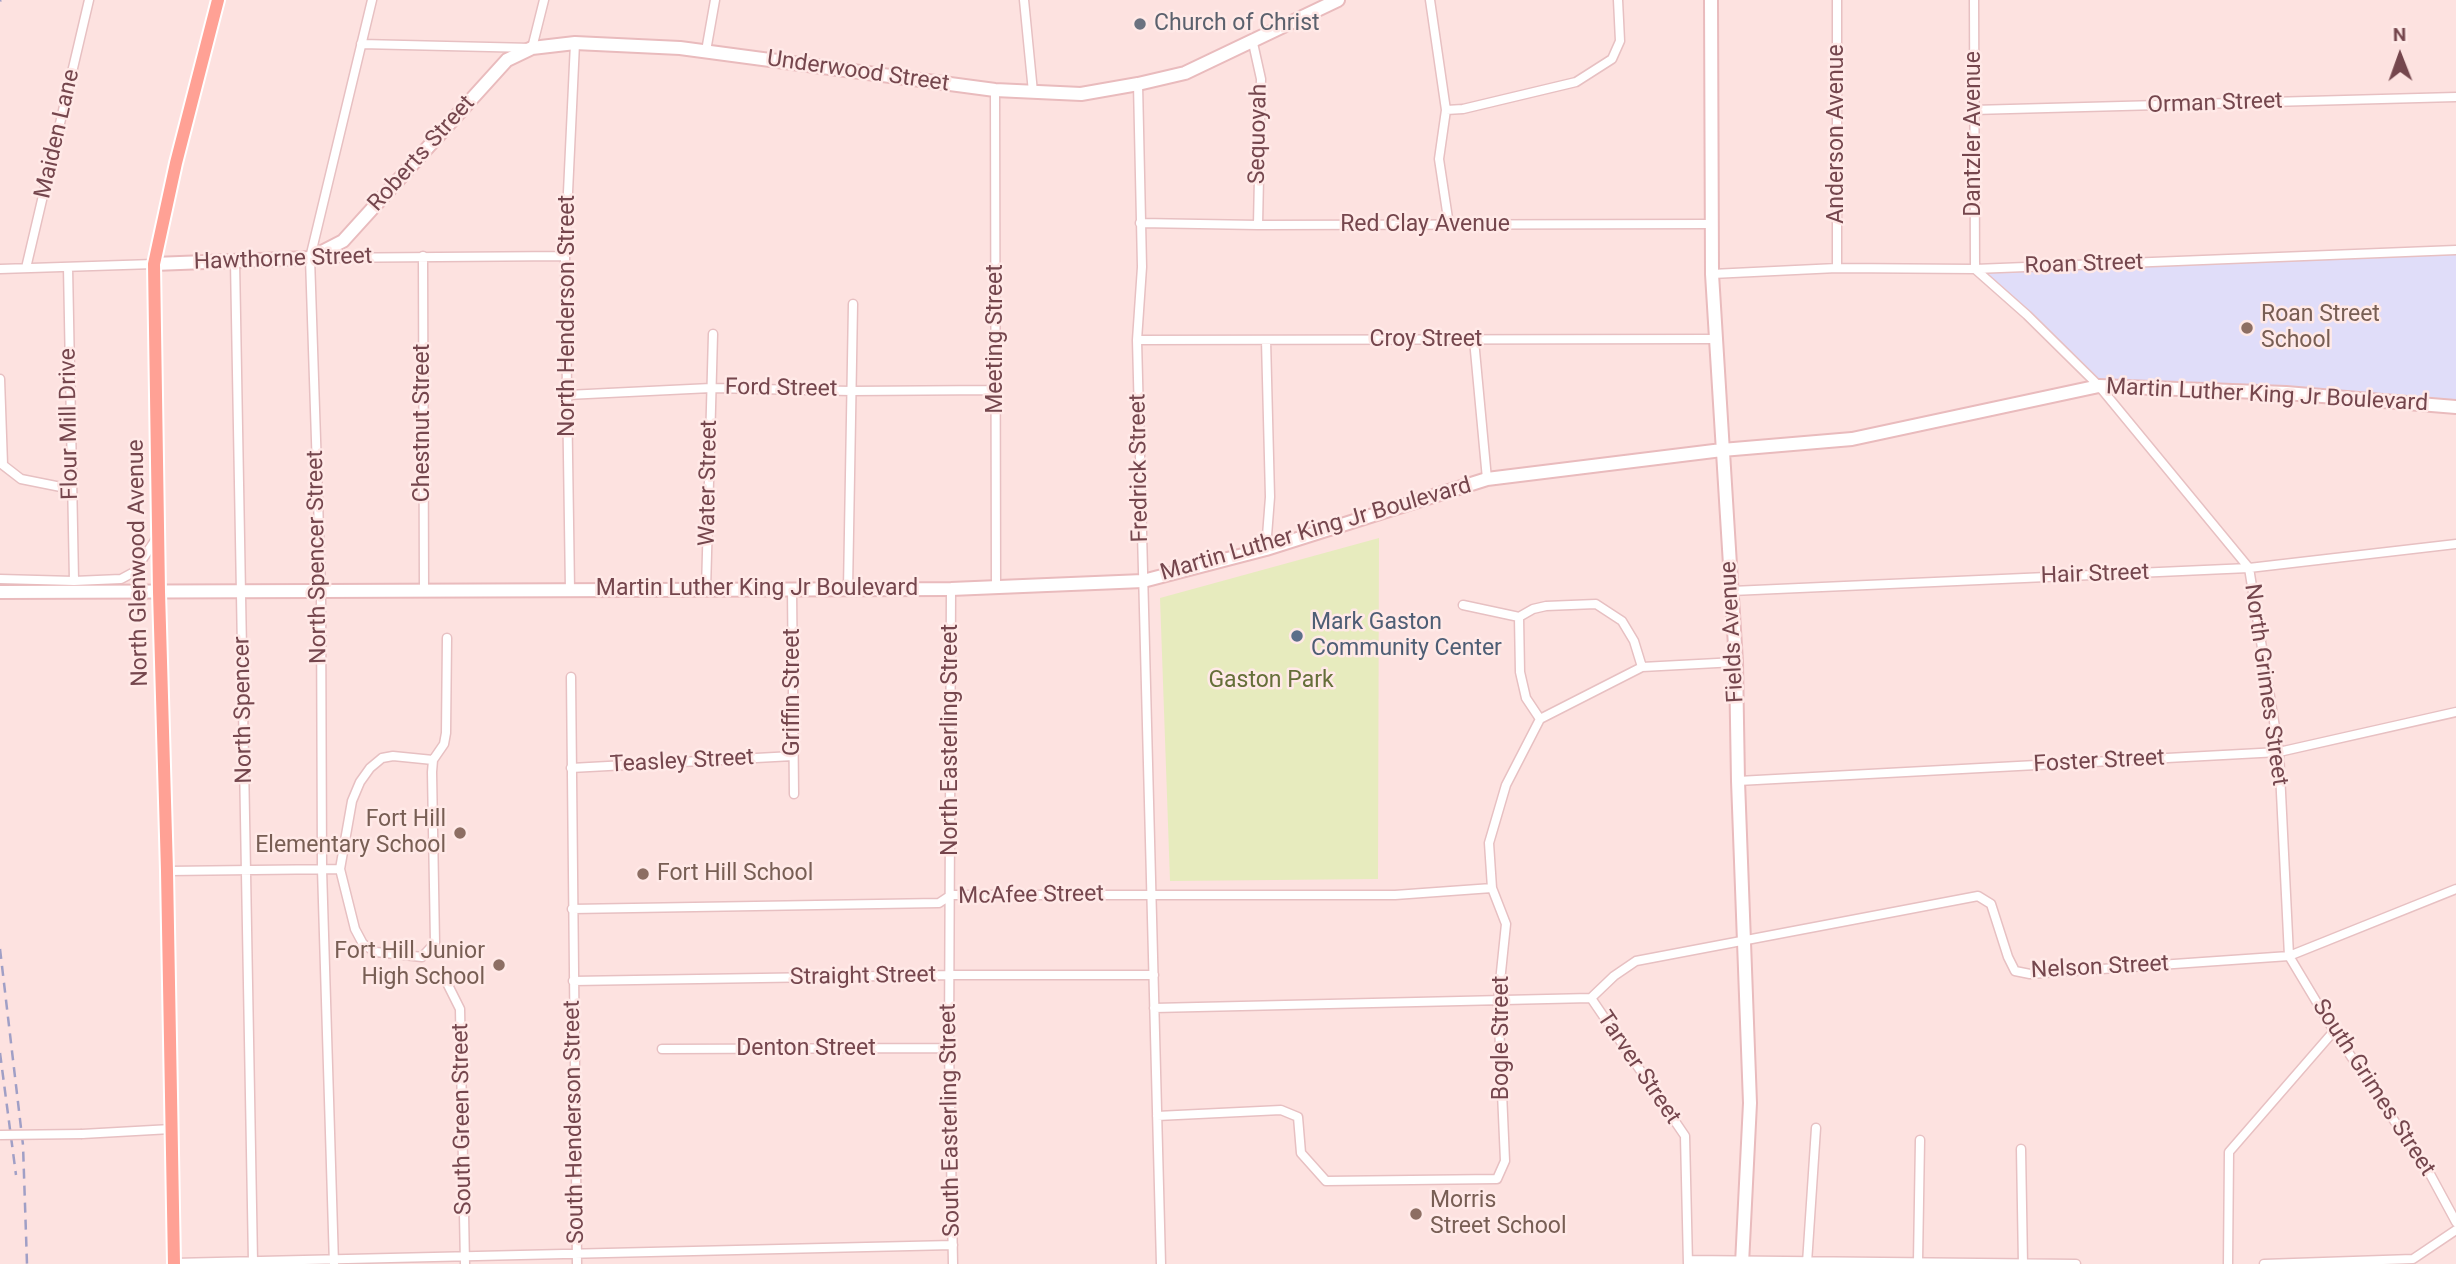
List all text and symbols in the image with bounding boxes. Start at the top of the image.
place label: Church of Christ [1154,10,1320,38]
marker: Church of Christ [1132,16,1148,32]
north arrow [2365,21,2435,91]
text: N [2393,23,2407,46]
street label: Anderson Avenue [1823,44,1851,224]
street label: Underwood Street [765,46,951,98]
street label: Dantzler Avenue [1960,51,1988,217]
street label: Maiden Lane [30,67,86,201]
street label: Sequoyah [1244,84,1274,184]
street label: Orman Street [2147,88,2283,120]
street label: Roberts Street [363,90,481,218]
street label: North Henderson Street [554,195,582,437]
street label: Red Clay Avenue [1340,211,1510,239]
street label: Hawthorne Street [193,243,373,277]
street label: Roan Street [2024,249,2144,281]
street label: Meeting Street [982,264,1010,414]
place label: Roan Street School [2261,301,2380,355]
marker: Roan Street School [2239,320,2255,336]
street label: Croy Street [1370,326,1482,354]
street label: Chestnut Street [409,344,437,502]
street label: Flour Mill Drive [55,348,85,500]
street label: Ford Street [725,374,837,404]
street label: Martin Luther King Jr Boulevard [2105,374,2429,418]
street label: Fredrick Street [1125,393,1155,543]
street label: Water Street [694,420,724,546]
street label: North Glenwood Avenue [123,439,155,687]
street label: North Spencer Street [302,450,334,664]
street label: Martin Luther King Jr Boulevard [1157,472,1475,588]
street label: Hair Street [2040,559,2150,591]
street label: Fields Avenue [1716,560,1750,704]
street label: Martin Luther King Jr Boulevard [596,575,918,603]
street label: North Grimes Street [2237,582,2293,788]
place label: Mark Gaston Community Center [1311,609,1502,663]
street label: North Easterling Street [937,624,965,856]
street label: Griffin Street [779,628,807,756]
marker: Mark Gaston Community Center [1289,628,1305,644]
street label: North Spencer [229,636,259,784]
park label: Gaston Park [1208,667,1334,695]
street label: Teasley Street [609,744,755,780]
street label: Foster Street [2033,745,2165,779]
place label: Fort Hill Elementary School [255,806,446,860]
marker: Fort Hill Elementary School [452,825,468,841]
place label: Fort Hill School [657,860,813,888]
marker: Fort Hill School [635,866,651,882]
street label: McAfee Street [958,881,1104,911]
place label: Fort Hill Junior High School [334,938,485,992]
street label: Nelson Street [2030,951,2170,985]
marker: Fort Hill Junior High School [491,957,507,973]
street label: Straight Street [790,962,936,992]
street label: Bogle Street [1488,976,1516,1100]
street label: South Grimes Street [2306,995,2440,1181]
street label: South Henderson Street [559,1000,591,1244]
street label: South Easterling Street [935,1003,967,1237]
street label: Tarver Street [1590,1006,1686,1130]
street label: South Green Street [448,1023,478,1215]
street label: Denton Street [736,1035,876,1063]
place label: Morris Street School [1430,1187,1567,1241]
marker: Morris Street School [1408,1206,1424,1222]

